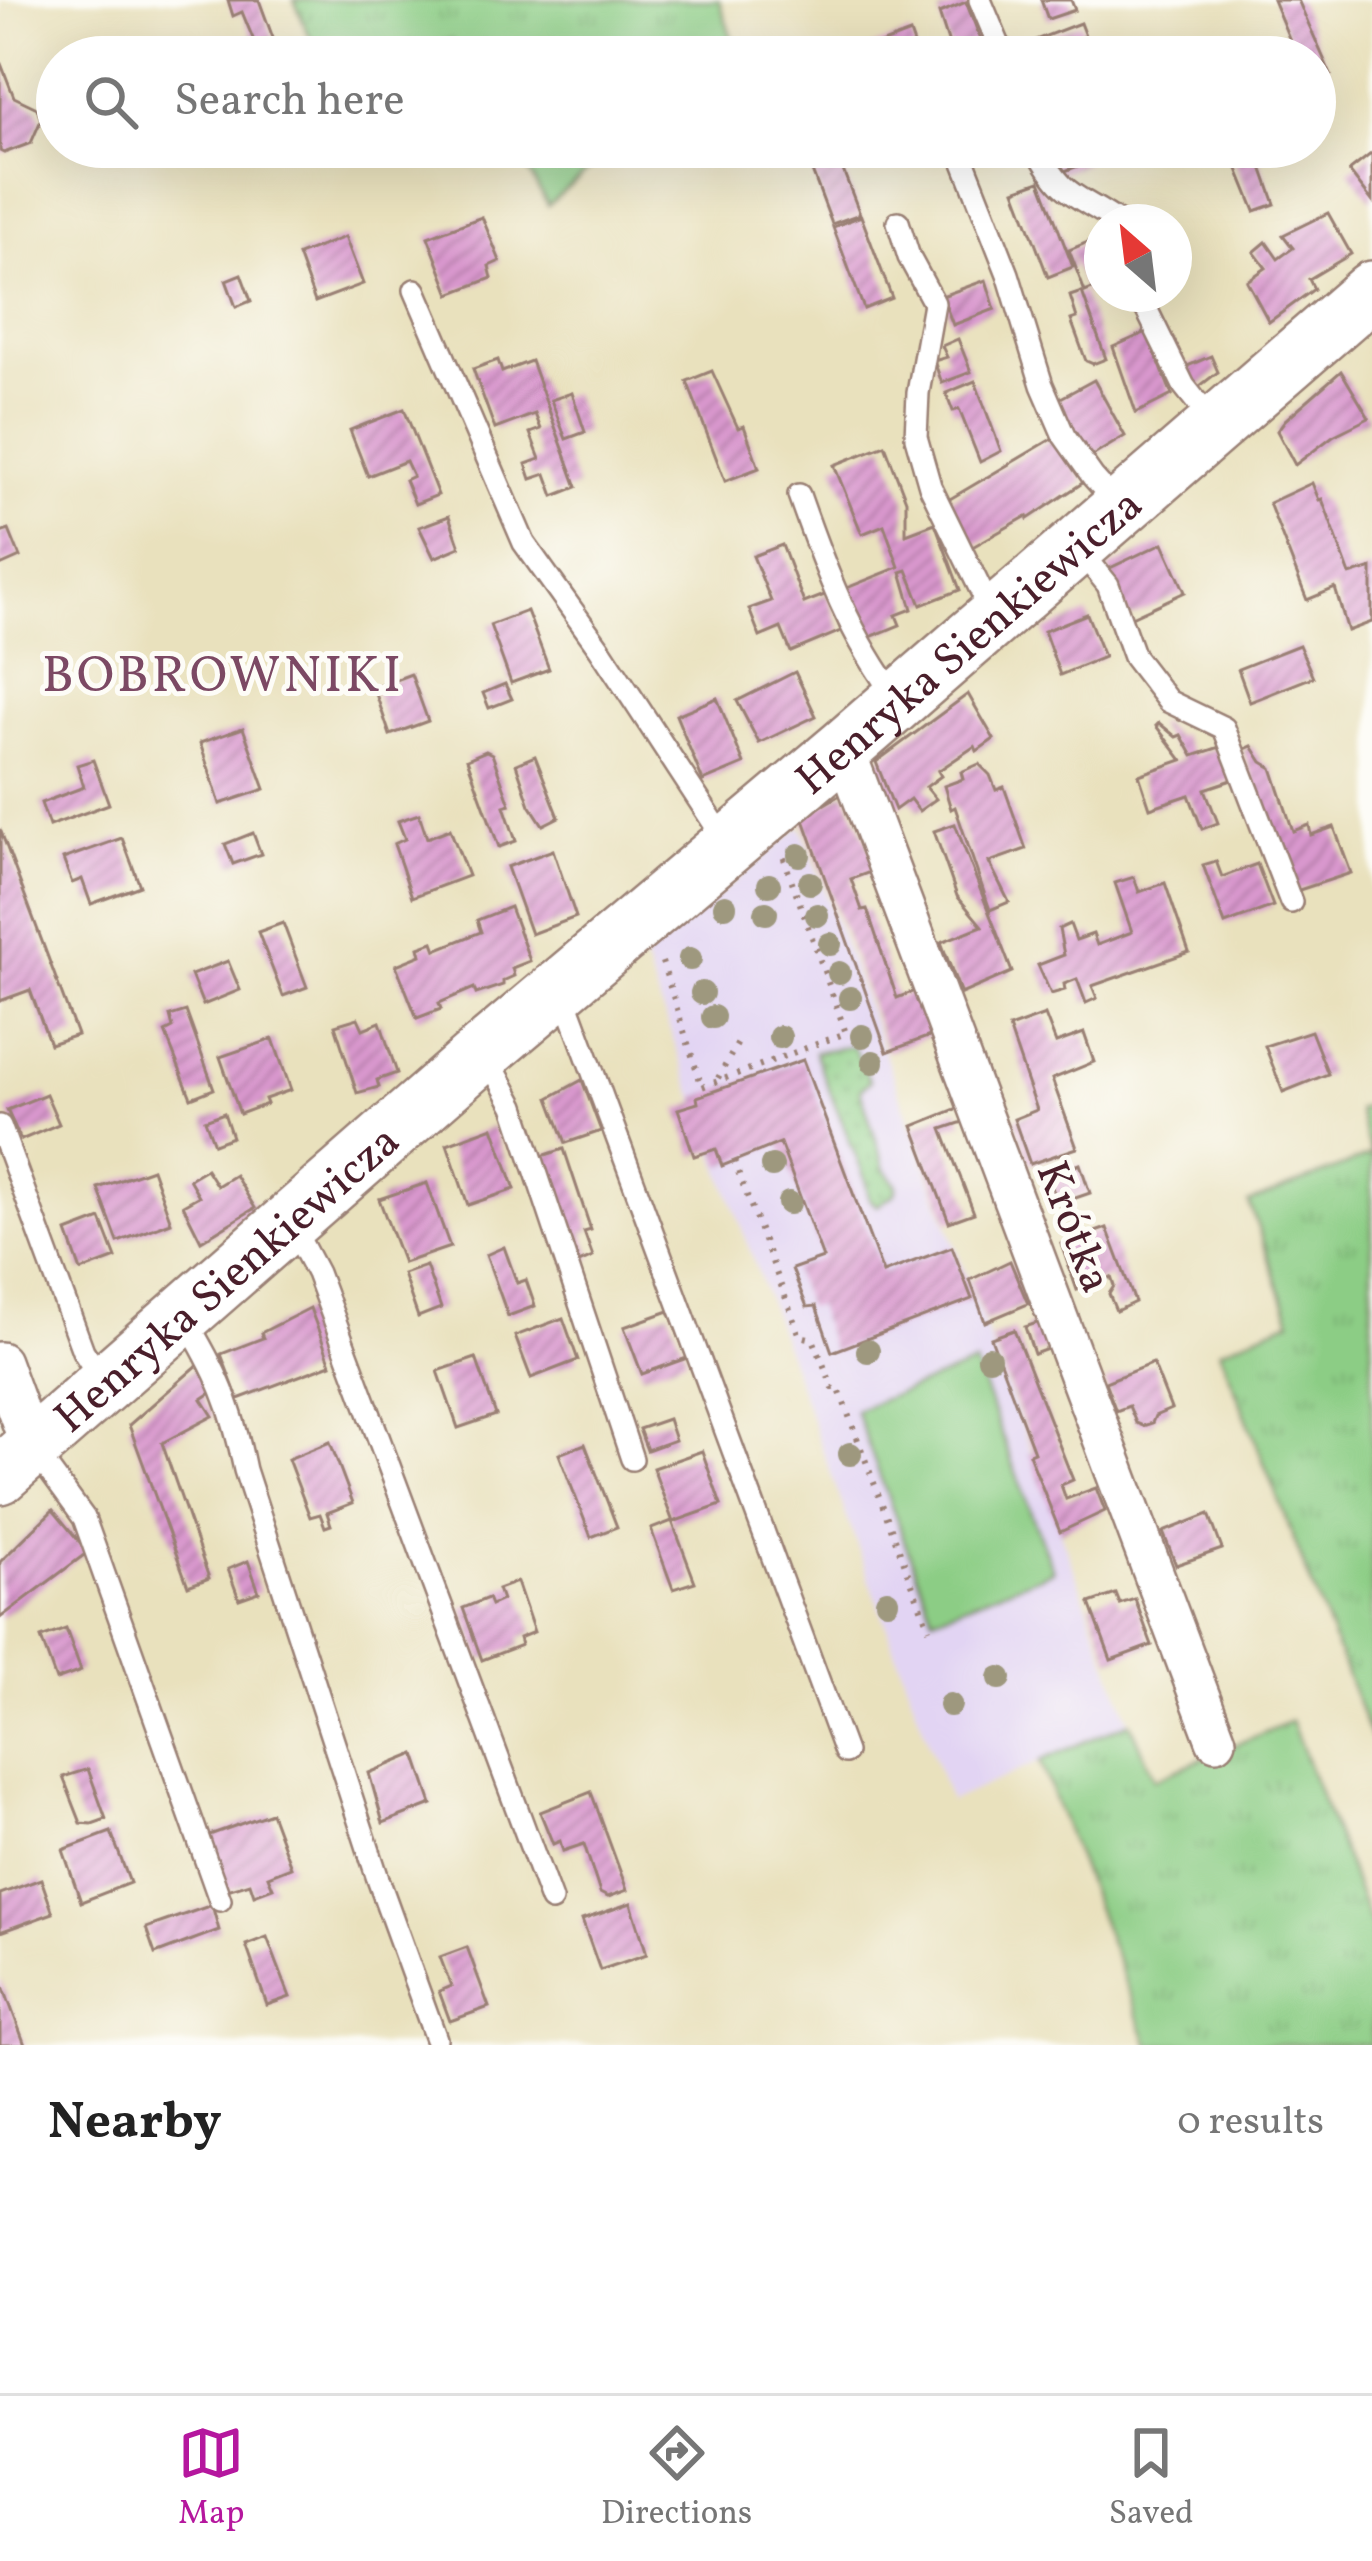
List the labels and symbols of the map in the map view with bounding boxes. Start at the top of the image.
north arrow [1084,204,1192,312]
street label: Henryka Sienkiewicza [784,476,1158,812]
district label: BOBROWNIKI [42,642,404,713]
street label: Henryka Sienkiewicza [42,1112,415,1450]
street label: Krótka [1018,1153,1126,1302]

